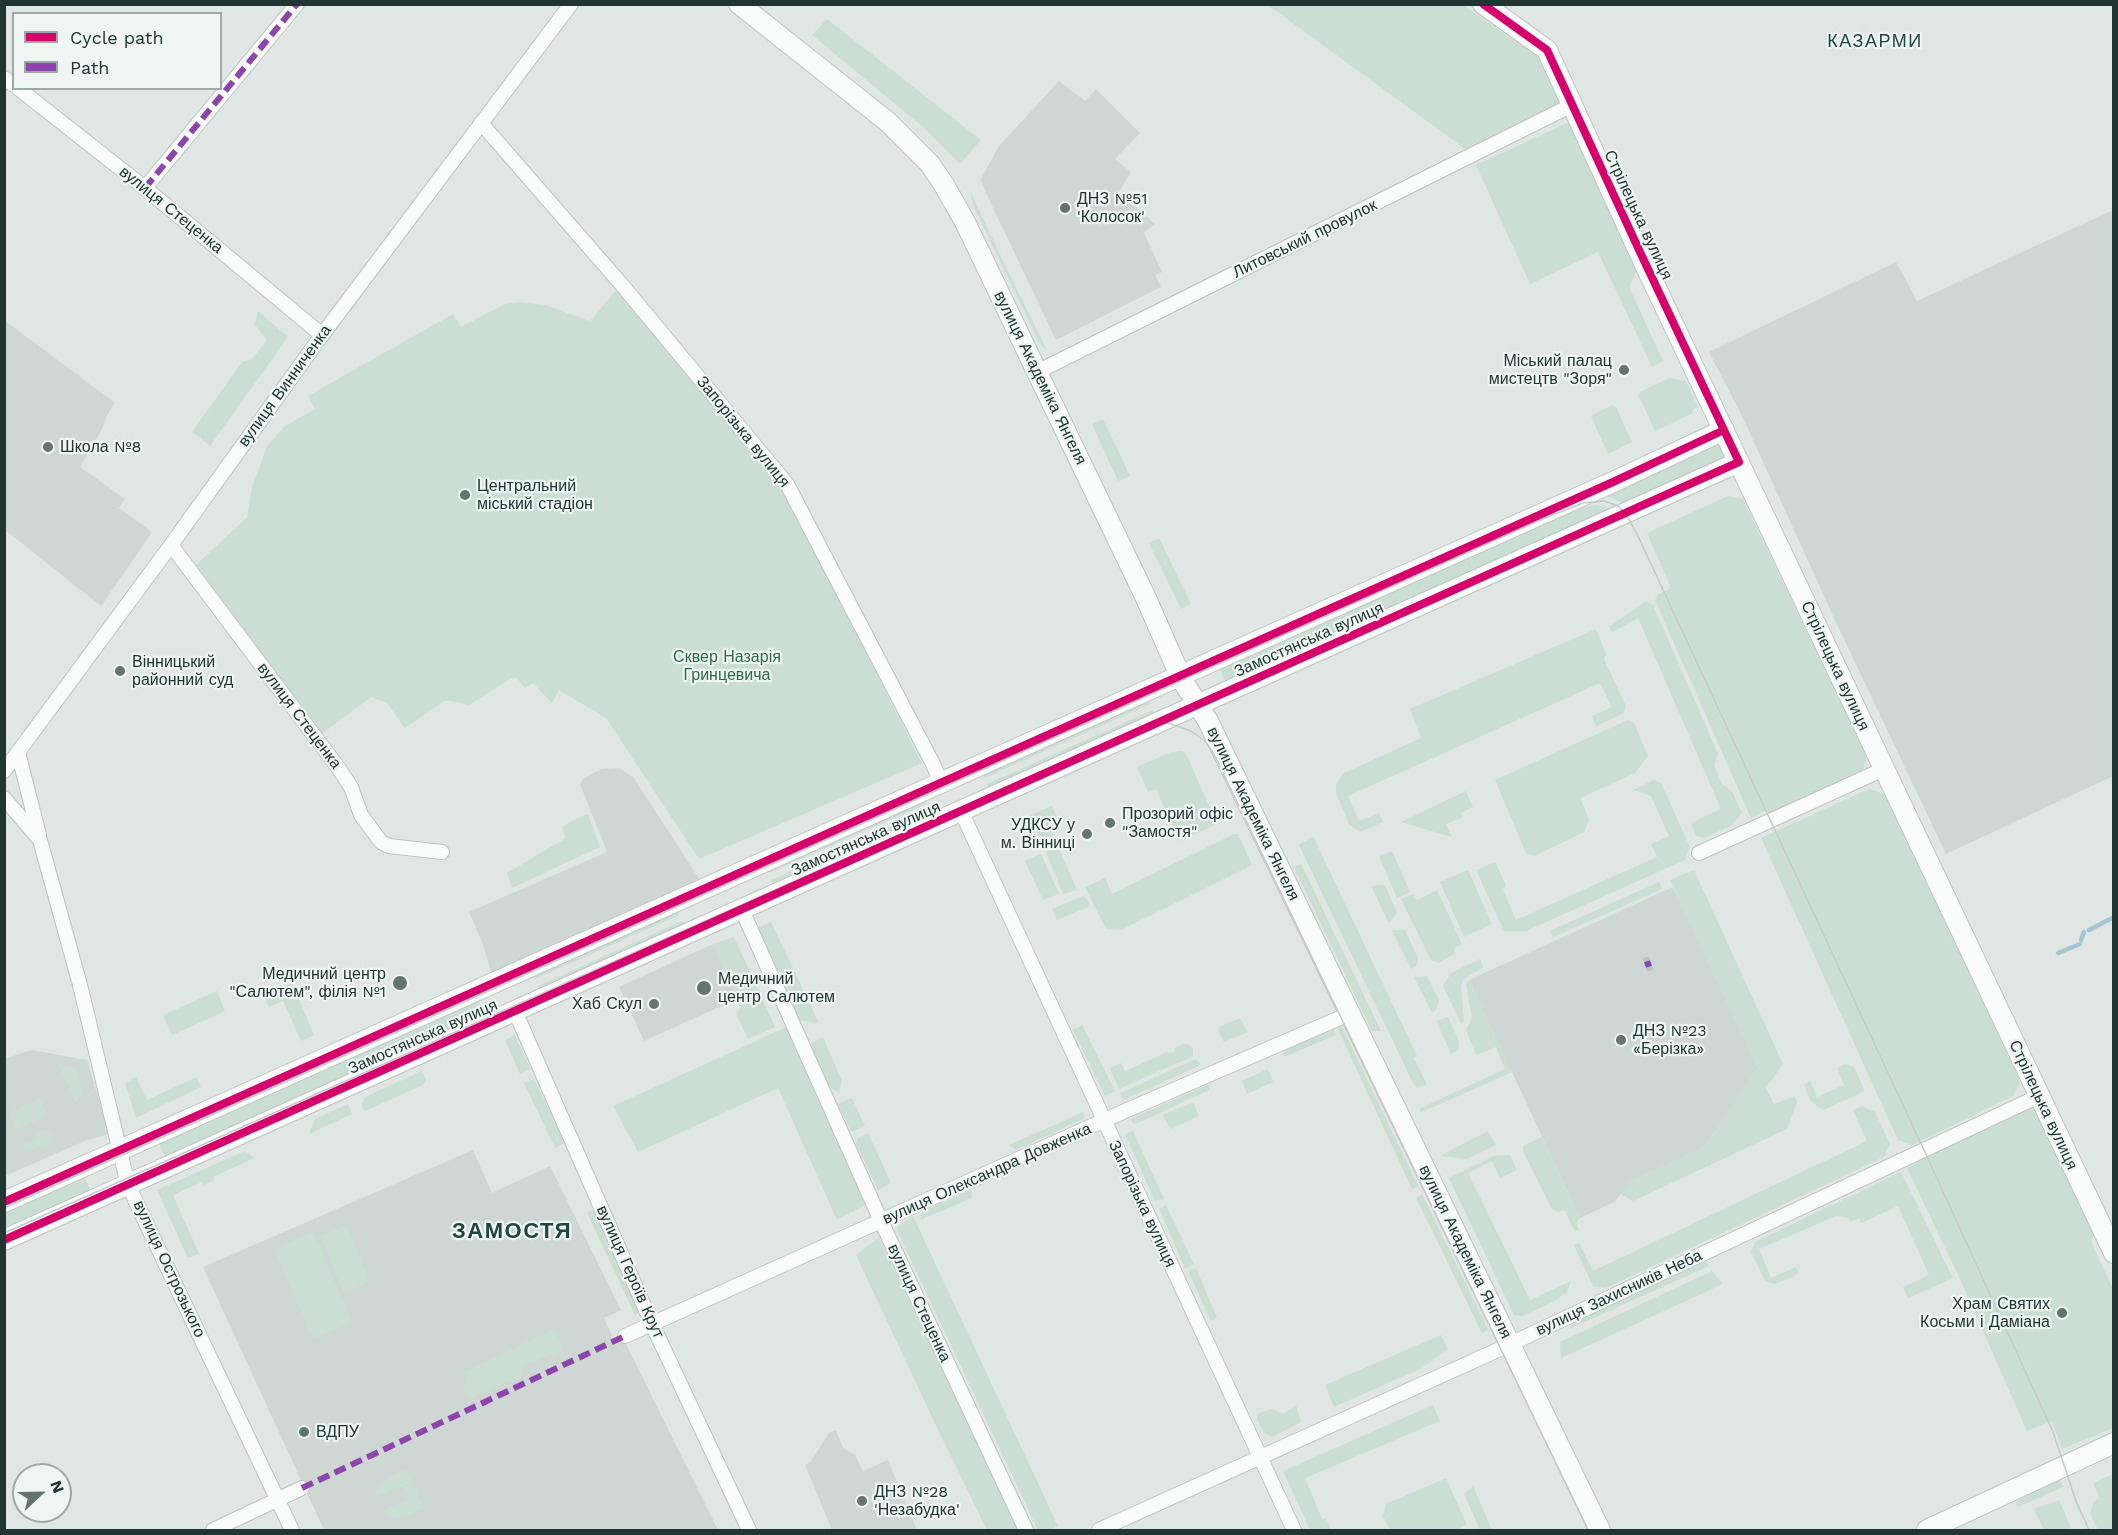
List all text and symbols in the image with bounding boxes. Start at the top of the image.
legend [12,12,222,90]
text: Cycle path [70,27,164,48]
district label: КАЗАРМИ [1827,31,1923,53]
text: Path [70,57,110,78]
street label: Стрілецька вулиця [1600,147,1676,283]
street label: вулиця Стеценка [115,162,227,258]
place label: ДНЗ №51 'Колосок' [1077,189,1148,227]
street label: Литовський провулок [1230,196,1380,282]
marker: ДНЗ №51 'Колосок' [1058,201,1072,215]
street label: вулиця Академіка Янгеля [990,288,1090,468]
street label: вулиця Винниченка [234,321,336,451]
place label: Міський палац мистецтв "Зоря" [1489,351,1612,389]
marker: Міський палац мистецтв "Зоря" [1617,363,1631,377]
street label: Запорізька вулиця [692,372,794,492]
place label: Школа №8 [60,437,141,457]
marker: Школа №8 [41,440,55,454]
place label: Центральний міський стадіон [477,476,593,514]
marker: Центральний міський стадіон [458,488,472,502]
street label: Замостянська вулиця [1231,598,1387,682]
street label: Стрілецька вулиця [1797,598,1873,734]
park label: Сквер Назарія Гринцевича [673,647,781,685]
place label: Вінницький районний суд [132,652,233,690]
street label: вулиця Стеценка [253,659,345,773]
marker: Вінницький районний суд [113,664,127,678]
street label: вулиця Академіка Янгеля [1203,724,1303,904]
street label: Замостянська вулиця [788,797,944,881]
place label: Прозорий офіс "Замостя" [1122,804,1233,842]
place label: УДКСУ у м. Вінниці [1001,815,1075,853]
marker: Прозорий офіс "Замостя" [1103,816,1117,830]
marker: УДКСУ у м. Вінниці [1080,827,1094,841]
place label: Медичний центр "Салютем", філія №1 [229,964,386,1002]
place label: Медичний центр Салютем [718,969,835,1007]
marker: Медичний центр "Салютем", філія №1 [391,974,409,992]
marker: Медичний центр Салютем [695,979,713,997]
place label: Хаб Скул [572,994,642,1014]
street label: Замостянська вулиця [345,995,501,1079]
marker: Хаб Скул [647,997,661,1011]
place label: ДНЗ №23 «Берізка» [1633,1021,1707,1059]
marker: ДНЗ №23 «Берізка» [1614,1033,1628,1047]
street label: Стрілецька вулиця [2005,1037,2081,1173]
street label: вулиця Олександра Довженка [880,1119,1094,1229]
street label: Запорізька вулиця [1104,1137,1180,1271]
street label: вулиця Академіка Янгеля [1415,1162,1515,1342]
street label: вулиця Острозького [129,1197,209,1341]
street label: вулиця Героїв Крут [592,1203,668,1341]
district label: ЗАМОСТЯ [452,1219,572,1245]
street label: вулиця Стеценка [883,1241,955,1365]
street label: вулиця Захисників Неба [1533,1246,1705,1340]
place label: Храм Святих Косьми і Даміана [1920,1294,2050,1332]
marker: Храм Святих Косьми і Даміана [2055,1306,2069,1320]
place label: ВДПУ [316,1422,359,1442]
marker: ВДПУ [297,1425,311,1439]
north arrow [12,1463,72,1523]
text: N [46,1478,68,1496]
place label: ДНЗ №28 'Незабудка' [874,1482,960,1520]
marker: ДНЗ №28 'Незабудка' [855,1494,869,1508]

